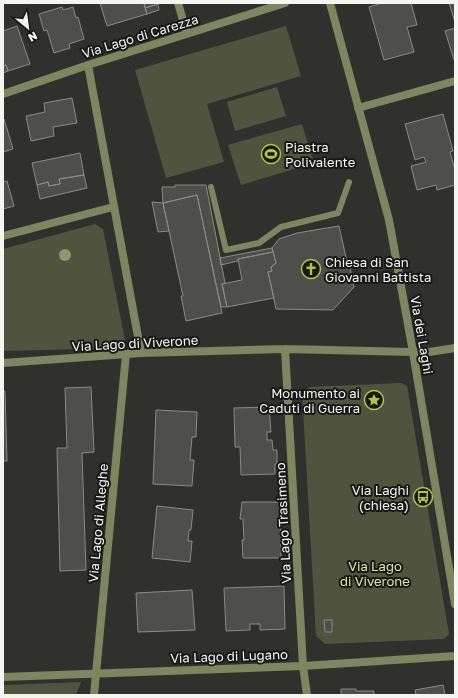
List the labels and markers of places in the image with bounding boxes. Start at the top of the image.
place label: Piastra Polivalente [285,139,355,170]
sports icon: Piastra Polivalente [260,143,282,165]
place label: Chiesa di San Giovanni Battista [325,254,431,285]
church icon: Chiesa di San Giovanni Battista [300,258,322,280]
place label: Monumento ai Caduti di Guerra [259,385,360,416]
place icon: Monumento ai Caduti di Guerra [363,389,385,411]
place label: Via Laghi (chiesa) [352,482,409,513]
bus stop icon: Via Laghi (chiesa) [412,486,434,508]

